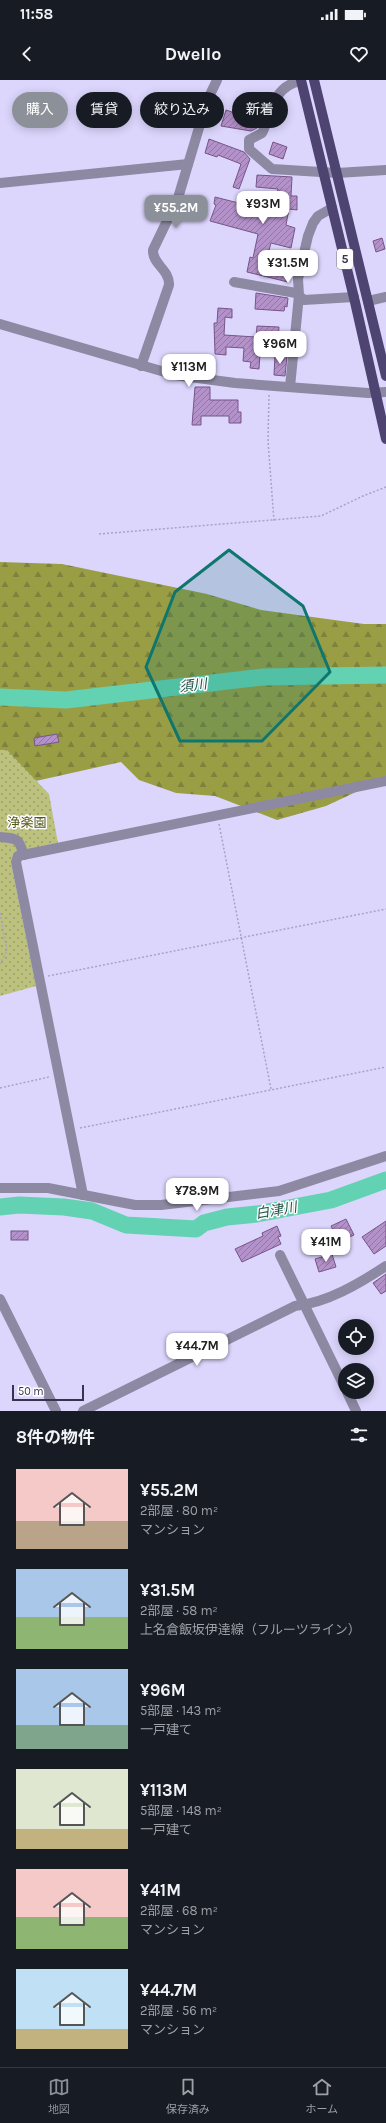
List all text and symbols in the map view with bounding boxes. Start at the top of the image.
text: 11:58 [20,5,53,23]
icon: back [16,43,38,65]
text: Dwello [165,43,221,65]
icon: heart [348,43,370,65]
chip: 購入 [12,92,68,128]
chip: 賃貸 [76,92,132,128]
chip: 絞り込み [140,92,224,128]
chip: 新着 [232,92,288,128]
pin: ¥93M [239,191,287,225]
pin: ¥55.2M [143,195,209,229]
text: ¥93M [245,196,281,211]
text: ¥55.2M [154,200,198,215]
road number: 5 [337,249,353,269]
pin: ¥31.5M [255,250,321,284]
text: ¥31.5M [267,255,309,270]
pin: ¥96M [256,331,304,365]
text: ¥96M [263,336,297,351]
pin: ¥113M [161,354,217,388]
text: ¥113M [171,359,207,374]
water label: 須川 [178,675,210,696]
park label: 浄楽園 [7,815,47,830]
pin: ¥78.9M [164,1178,230,1212]
text: ¥78.9M [175,1183,219,1198]
water label: 白津川 [254,1198,300,1223]
pin: ¥41M [302,1229,350,1263]
text: ¥41M [310,1234,342,1249]
map controls [338,1319,374,1399]
button: locate [338,1319,374,1355]
pin: ¥44.7M [164,1333,230,1367]
text: ¥44.7M [175,1338,219,1353]
button: layers [338,1363,374,1399]
scale bar [12,1383,84,1402]
text: 50 m [18,1385,44,1398]
icon: filters [348,1424,370,1446]
text: 8件の物件 [16,1427,95,1447]
text: ¥55.2M [140,1480,199,1500]
icon: home [48,1485,96,1533]
text: 2部屋 · 80 m² [140,1503,218,1518]
text: マンション [140,1522,205,1537]
text: ¥31.5M [140,1580,195,1600]
icon: home [48,1585,96,1633]
text: 2部屋 · 58 m² [140,1603,218,1618]
text: 上名倉飯坂伊達線（フルーツライン） [140,1622,361,1637]
text: ¥96M [140,1680,186,1700]
icon: home [48,1685,96,1733]
text: 5部屋 · 143 m² [140,1703,222,1718]
text: 一戸建て [140,1722,192,1737]
text: ¥113M [140,1780,188,1800]
icon: home [48,1785,96,1833]
text: 5部屋 · 148 m² [140,1803,222,1818]
text: 一戸建て [140,1822,192,1837]
text: ¥41M [140,1880,181,1900]
icon: home [48,1885,96,1933]
text: 2部屋 · 68 m² [140,1903,218,1918]
text: マンション [140,1922,205,1937]
text: ¥44.7M [140,1980,197,2000]
icon: home [48,1985,96,2033]
text: 2部屋 · 56 m² [140,2003,217,2018]
text: マンション [140,2022,205,2037]
tab: 地図 [48,2076,70,2116]
tab: 保存済み [166,2076,210,2116]
tab: ホーム [305,2076,338,2116]

